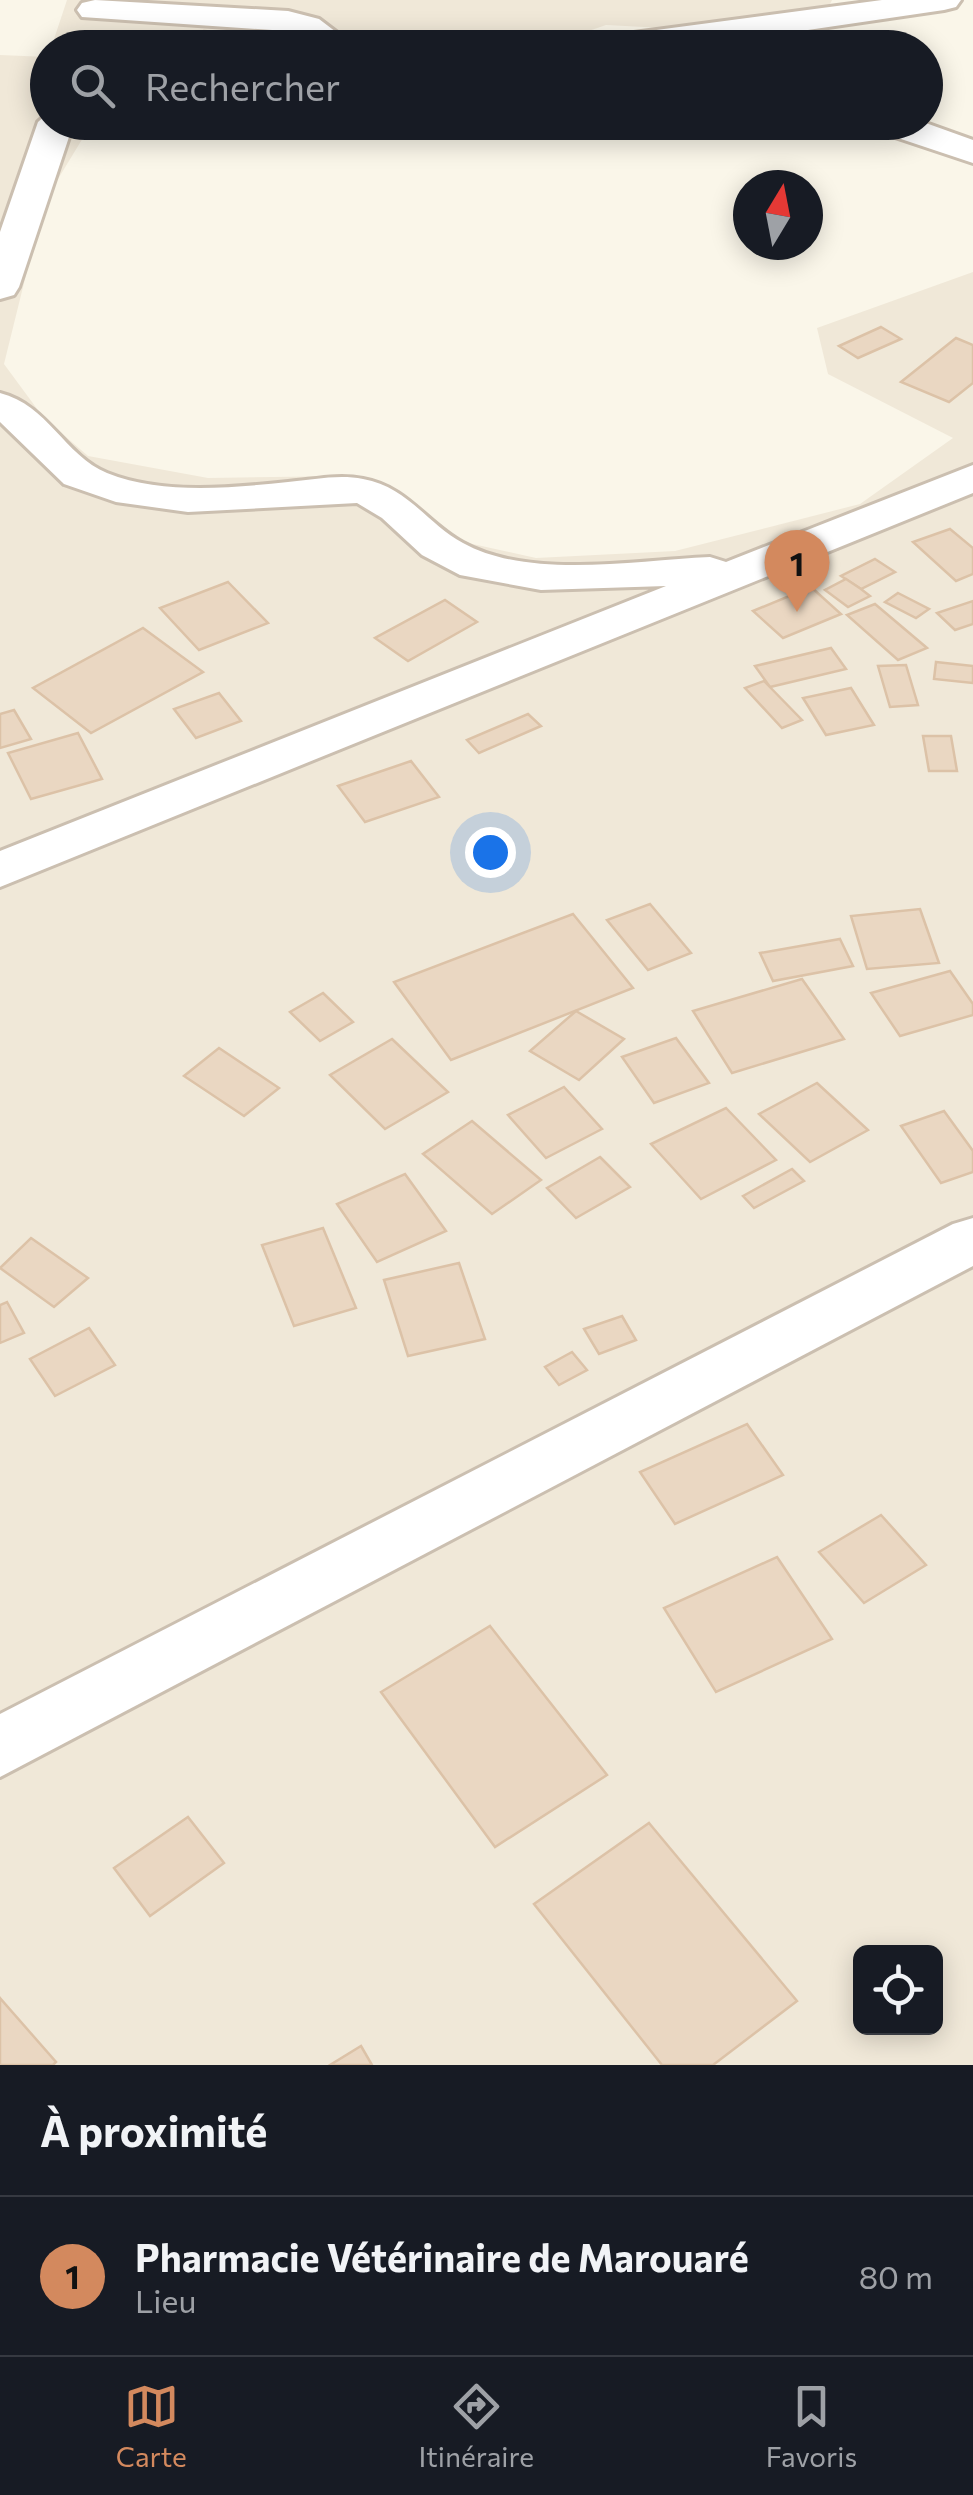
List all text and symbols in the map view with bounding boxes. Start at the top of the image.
search box [30,30,943,140]
icon: search [65,58,120,113]
text: Rechercher [145,62,340,109]
north arrow [733,170,823,260]
pin: 1 [764,530,830,612]
your location [465,827,516,878]
map controls [853,1945,943,2035]
button: locate [853,1945,943,2035]
text: À proximité [40,2104,267,2156]
text: Pharmacie Vétérinaire de Marouaré [135,2233,749,2280]
text: 1 [65,2256,80,2296]
text: 80 m [859,2256,933,2296]
text: Lieu [135,2280,196,2320]
tab: Carte [116,2379,187,2473]
tab: Itinéraire [418,2379,534,2473]
tab: Favoris [766,2379,857,2473]

